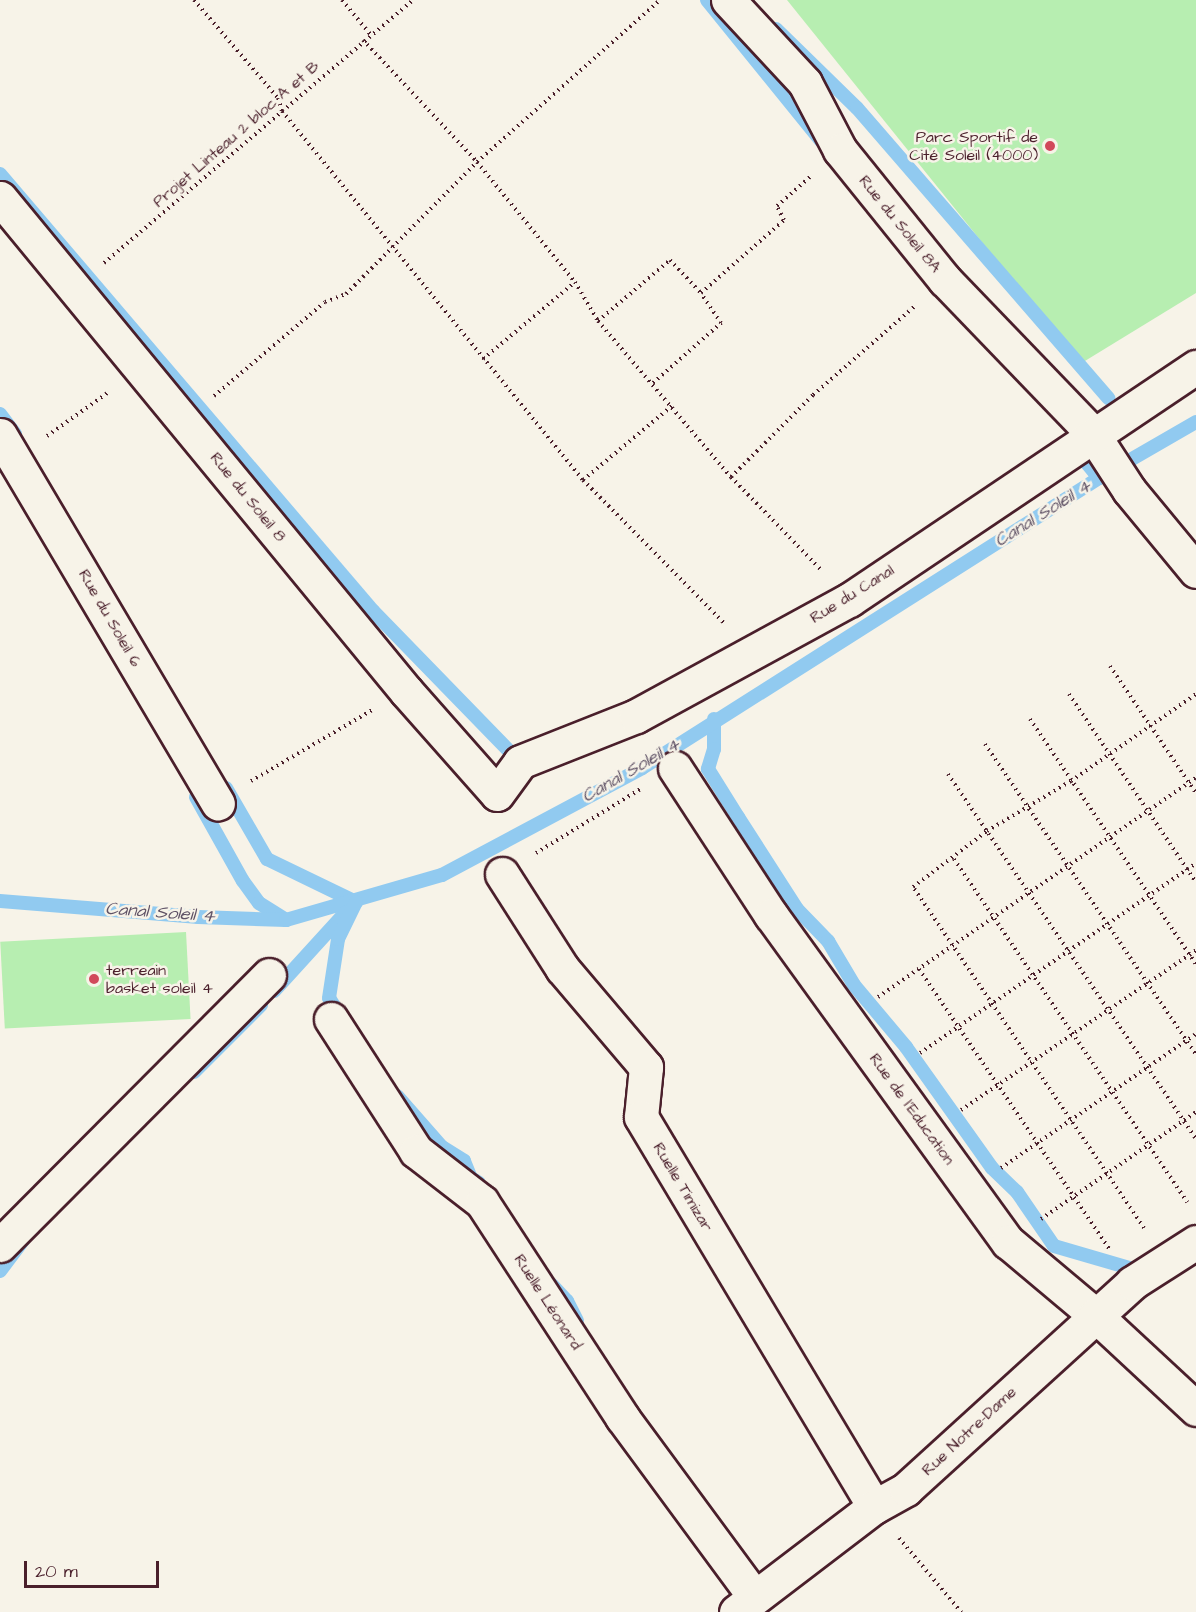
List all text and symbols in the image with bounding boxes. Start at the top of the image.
street label: Projet Linteau 2 bloc A et B [149,57,323,211]
place label: Parc Sportif de Cité Soleil (4000) [909,127,1038,165]
marker: Parc Sportif de Cité Soleil (4000) [1043,139,1057,153]
street label: Rue du Soleil 8A [855,171,945,277]
street label: Rue du Soleil 8 [206,448,290,546]
water label: Canal Soleil 4 [991,476,1095,552]
street label: Rue du Canal [806,561,898,627]
street label: Rue du Soleil 6 [74,566,146,670]
water label: Canal Soleil 4 [578,734,684,808]
water label: Canal Soleil 4 [105,898,215,928]
place label: terreain basket soleil 4 [106,960,213,998]
marker: terreain basket soleil 4 [87,972,101,986]
street label: Rue de l'Education [865,1050,959,1168]
street label: Ruelle Timizar [649,1139,717,1235]
street label: Ruelle Léonard [510,1251,586,1353]
street label: Rue Notre-Dame [918,1382,1020,1480]
scale bar [27,1549,162,1587]
text: 20 m [35,1559,78,1584]

